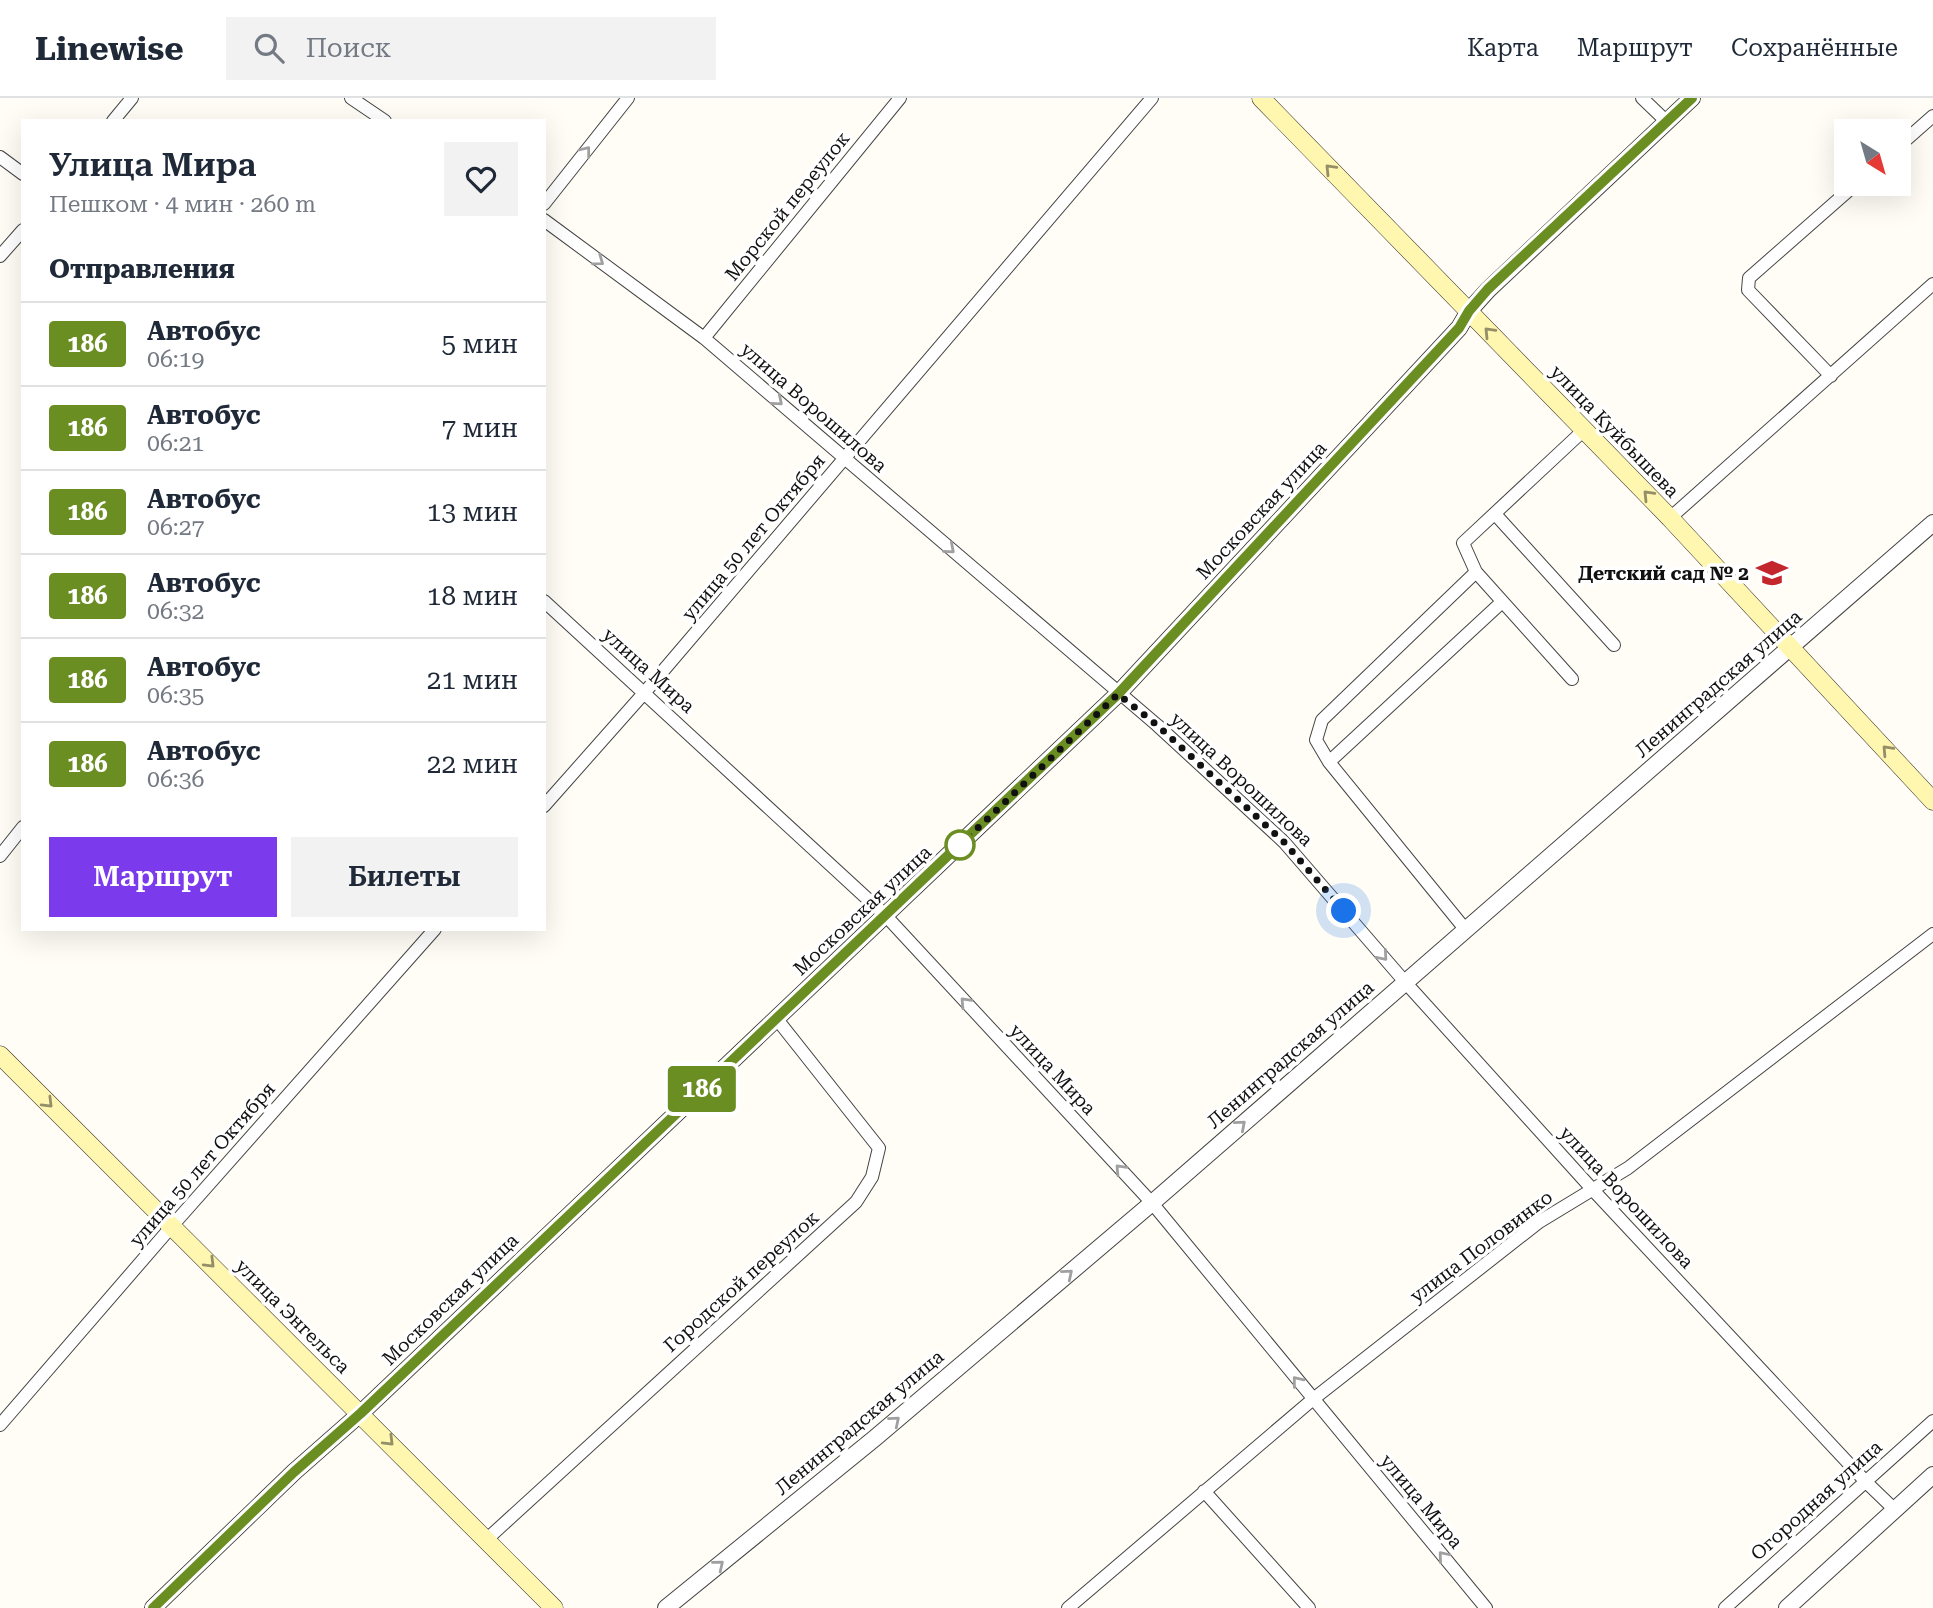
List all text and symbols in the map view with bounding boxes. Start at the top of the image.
search box [226,17,716,80]
text: Linewise [35,29,184,68]
icon: search [250,29,288,67]
text: Поиск [306,33,391,63]
text: Карта [1467,34,1539,62]
text: Маршрут [1577,34,1693,62]
text: Сохранённые [1731,34,1898,62]
north arrow [1834,119,1911,196]
map controls [1834,119,1911,196]
street label: Морской переулок [720,127,855,285]
button: heart [444,142,518,216]
text: Улица Мира [49,145,256,184]
one-way arrow [578,146,591,158]
one-way arrow [1326,164,1339,177]
text: Пешком · 4 мин · 260 m [49,191,316,218]
one-way arrow [591,252,604,265]
text: Отправления [49,254,235,284]
text: Автобус [147,316,261,346]
one-way arrow [1485,327,1498,340]
text: 5 мин [441,329,518,359]
text: 186 [67,330,108,358]
street label: улица Ворошилова [736,338,892,478]
text: 06:19 [147,346,204,373]
street label: улица Куйбышева [1545,360,1684,503]
one-way arrow [770,393,783,405]
text: Автобус [147,400,261,430]
text: 7 мин [441,413,518,443]
text: 186 [67,414,108,442]
text: 06:21 [147,430,204,457]
street label: Московская улица [1192,436,1332,584]
street label: улица 50 лет Октября [677,449,830,625]
text: Автобус [147,484,261,514]
one-way arrow [1643,490,1656,503]
text: 13 мин [427,497,518,527]
text: 186 [67,498,108,526]
text: 06:27 [147,514,204,541]
one-way arrow [942,541,955,553]
school or university icon: Детский сад № 2 [1755,556,1789,590]
place label: Детский сад № 2 [1578,562,1749,585]
text: Автобус [147,568,261,598]
text: 18 мин [427,581,518,611]
text: 186 [67,582,108,610]
text: 06:32 [147,598,204,625]
street label: Ленинградская улица [1630,604,1807,762]
street label: улица Мира [598,623,700,718]
text: Автобус [147,652,261,682]
text: 21 мин [427,665,518,695]
text: 186 [67,666,108,694]
text: 06:35 [147,682,204,709]
street label: улица Ворошилова [1166,707,1318,852]
text: Автобус [147,736,261,766]
one-way arrow [1883,745,1895,758]
text: 22 мин [427,749,518,779]
text: 186 [67,750,108,778]
text: 06:36 [147,766,204,793]
unlabelled marker [945,830,975,860]
button: Маршрут [49,837,277,917]
button: Билеты [291,837,518,917]
street label: Московская улица [789,840,937,980]
your location [1326,893,1361,928]
one-way arrow [1375,948,1387,961]
street label: Ленинградская улица [1202,975,1379,1133]
one-way arrow [961,997,974,1010]
street label: улица Мира [1005,1019,1101,1120]
line badge: 186 [662,1066,742,1112]
text: 186 [682,1075,722,1103]
street label: улица 50 лет Октября [125,1077,280,1251]
one-way arrow [40,1095,53,1108]
one-way arrow [1232,1121,1245,1133]
street label: улица Ворошилова [1555,1121,1699,1274]
one-way arrow [1115,1164,1128,1177]
street label: улица Половинко [1405,1185,1557,1308]
street label: Городской переулок [659,1206,824,1357]
street label: Московская улица [378,1228,524,1370]
street label: улица Энгельса [231,1254,355,1379]
one-way arrow [202,1255,215,1268]
one-way arrow [1060,1270,1073,1282]
street label: Ленинградская улица [770,1345,949,1500]
one-way arrow [1293,1376,1305,1389]
one-way arrow [887,1417,900,1429]
one-way arrow [380,1433,393,1446]
street label: Огородная улица [1746,1435,1887,1565]
street label: улица Мира [1375,1449,1468,1554]
one-way arrow [1439,1551,1451,1564]
one-way arrow [710,1561,723,1573]

